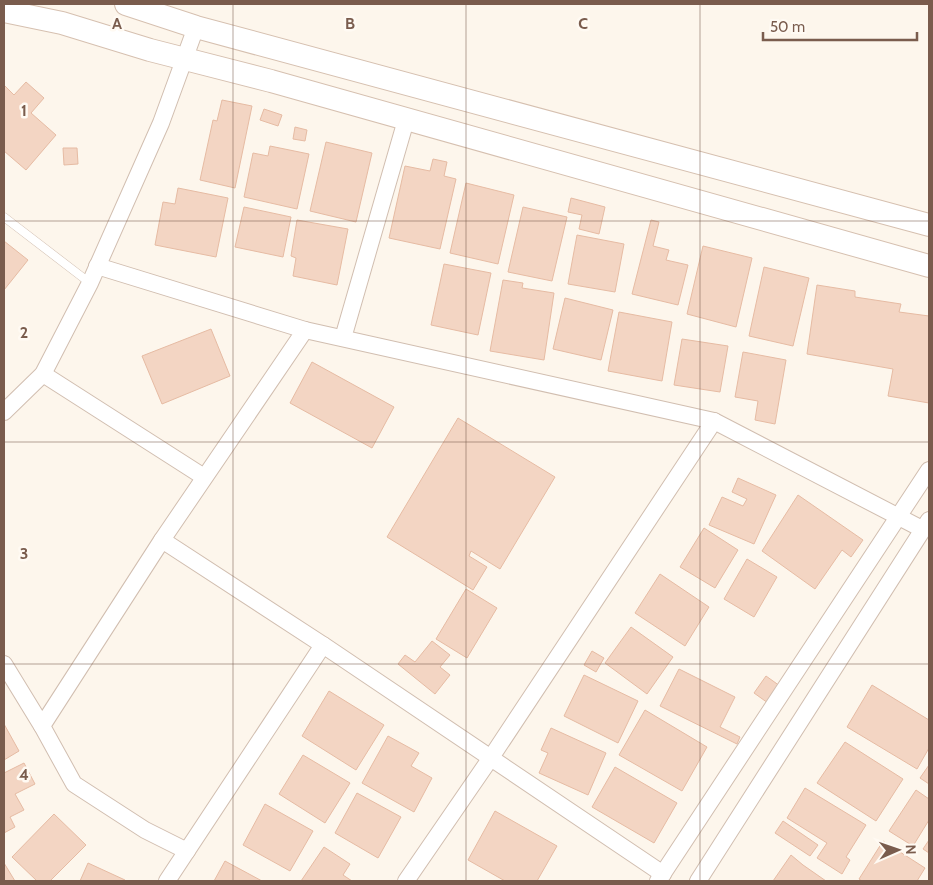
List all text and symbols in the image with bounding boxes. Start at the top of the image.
scale bar [763,10,917,42]
text: A [112,14,122,33]
text: B [345,14,355,33]
text: C [578,14,588,33]
text: 50 m [770,18,805,36]
text: 1 [21,101,27,120]
text: 2 [20,323,28,342]
text: 3 [20,544,28,563]
text: 4 [19,765,29,784]
north arrow [873,825,923,875]
text: N [902,844,920,855]

